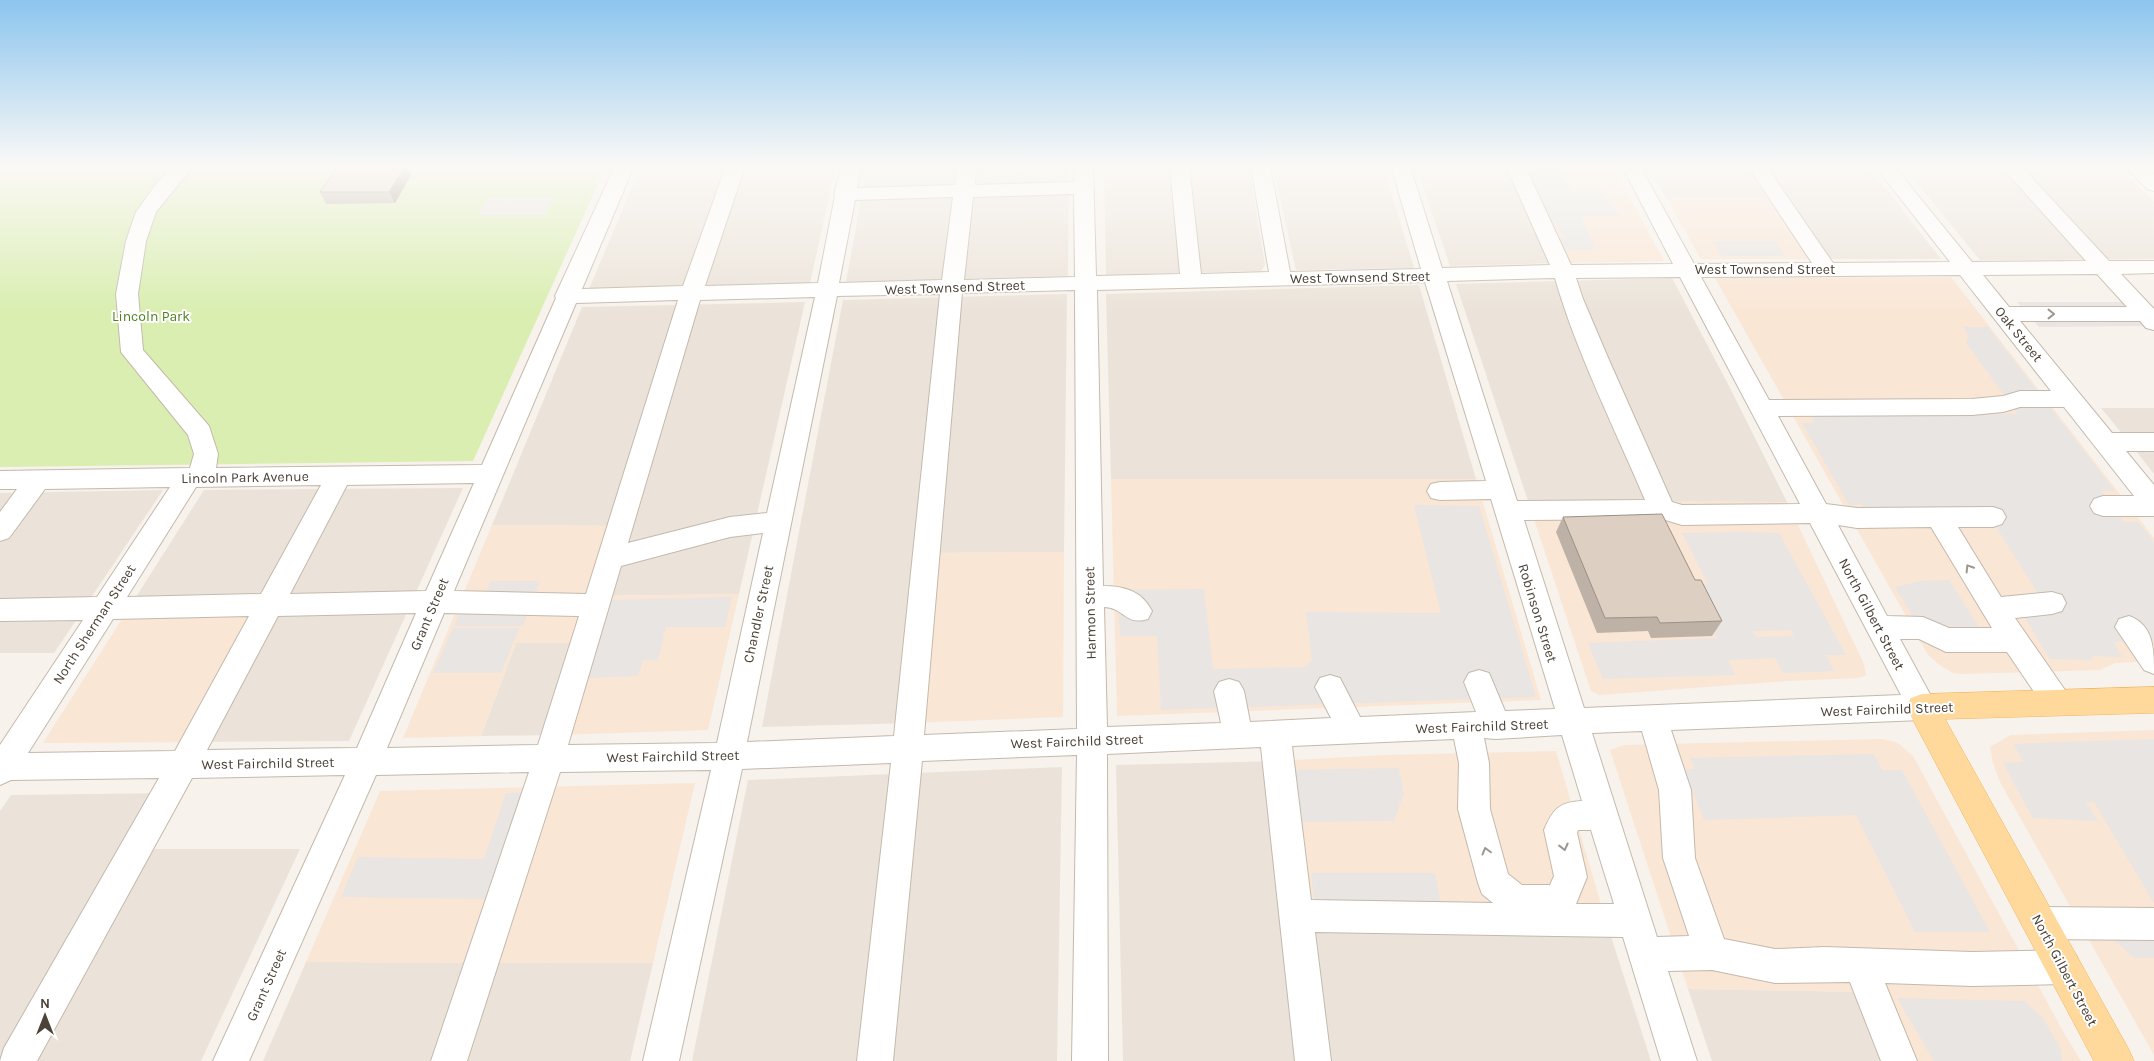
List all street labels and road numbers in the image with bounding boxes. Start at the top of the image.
street label: West Townsend Street [1695,261,1835,278]
street label: West Townsend Street [1290,268,1430,287]
street label: West Townsend Street [885,277,1025,298]
street label: Oak Street [1991,303,2046,365]
street label: Lincoln Park Avenue [181,468,309,487]
street label: North Gilbert Street [1835,556,1908,673]
street label: North Sherman Street [49,561,140,687]
street label: Robinson Street [1514,562,1561,665]
street label: Chandler Street [740,564,777,664]
street label: Harmon Street [1081,566,1100,660]
street label: Grant Street [407,575,452,653]
street label: West Fairchild Street [1820,699,1954,720]
street label: West Fairchild Street [1415,716,1549,737]
street label: West Fairchild Street [1010,731,1144,752]
street label: West Fairchild Street [606,747,740,766]
street label: West Fairchild Street [201,754,335,773]
street label: North Gilbert Street [2028,912,2101,1029]
street label: Grant Street [243,946,290,1024]

